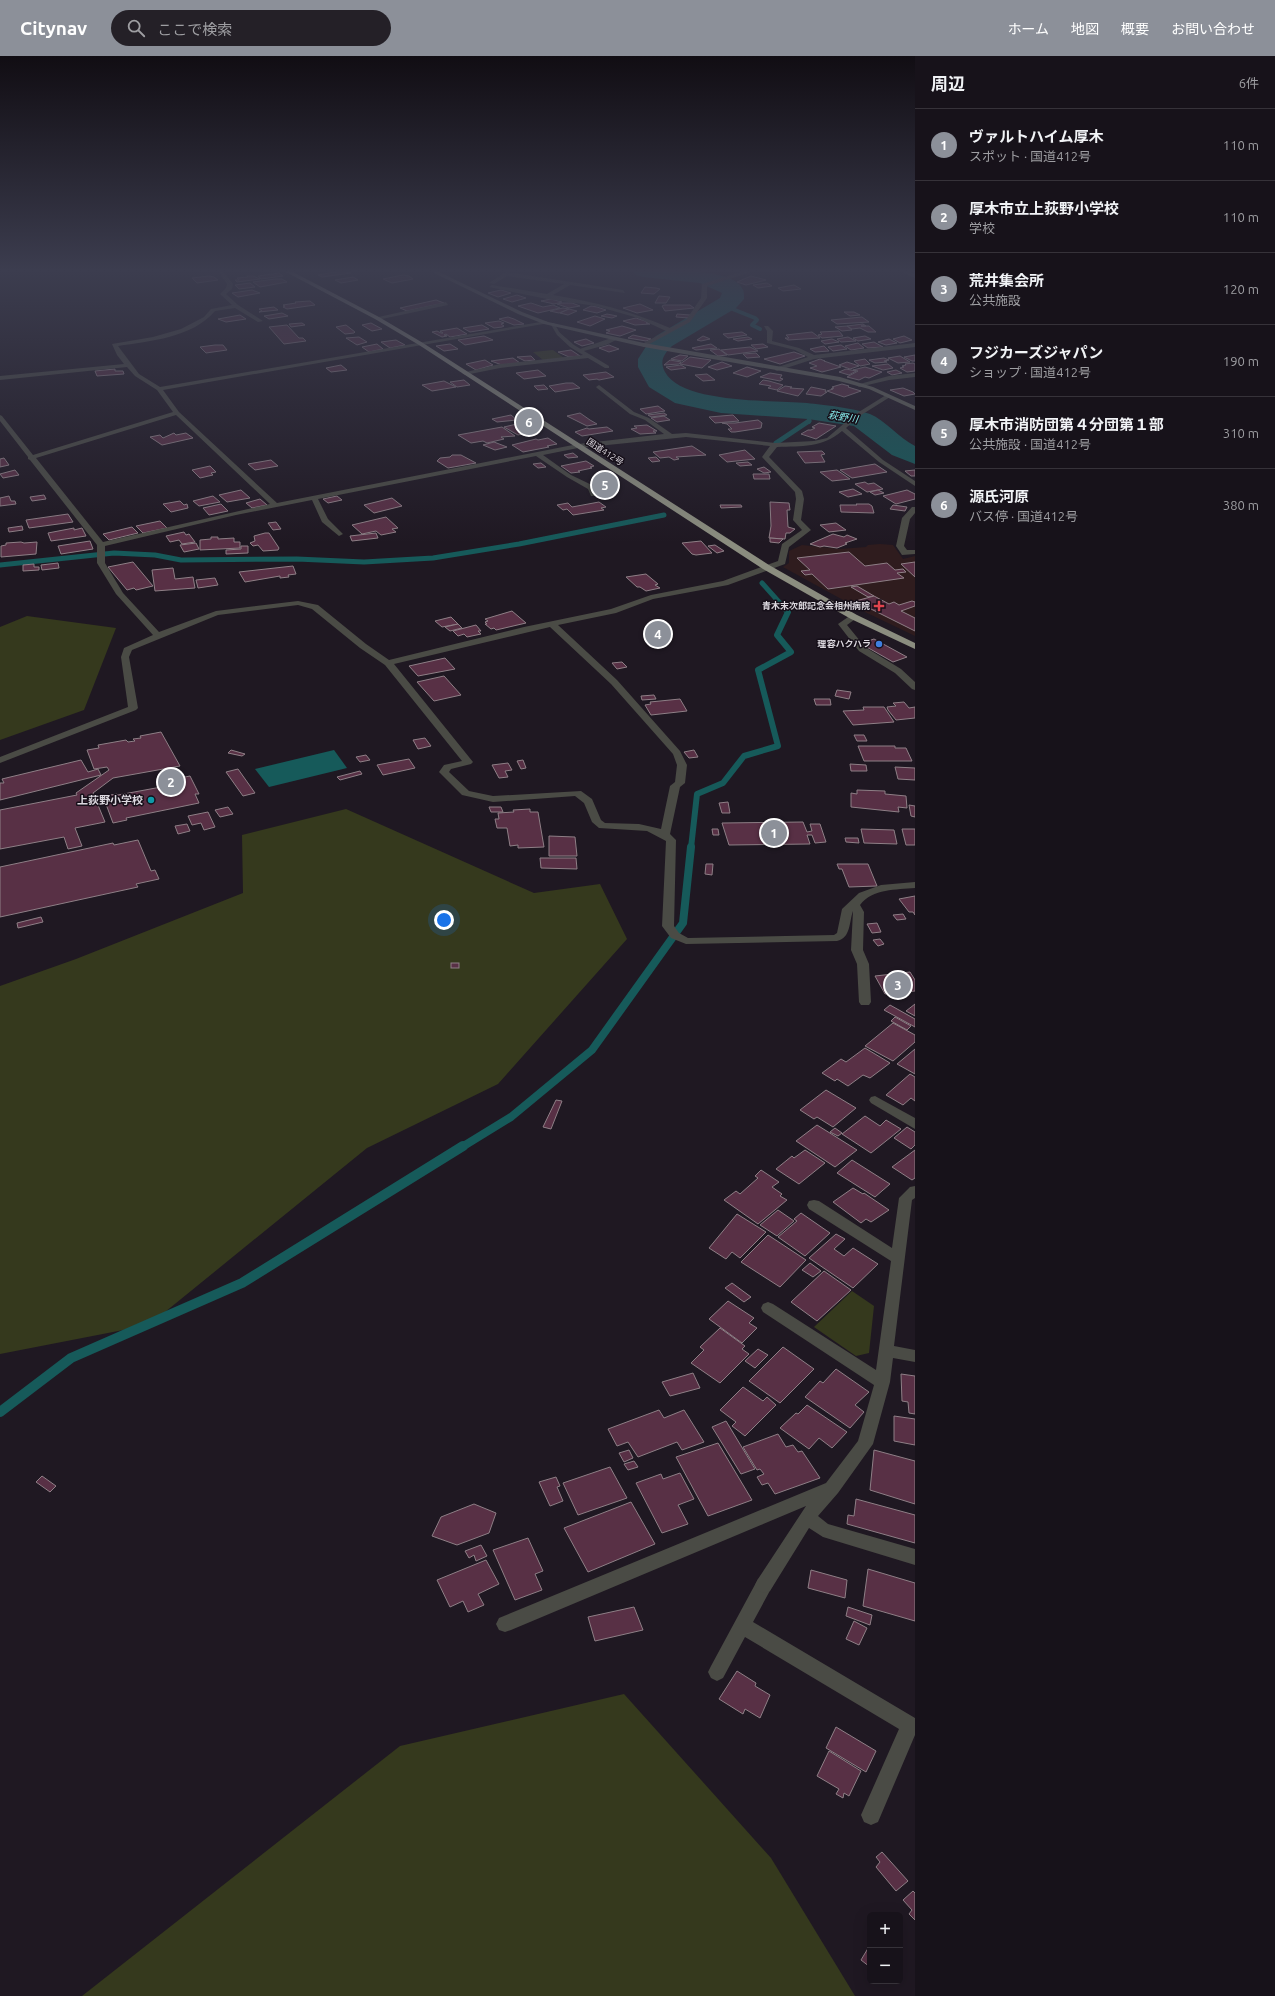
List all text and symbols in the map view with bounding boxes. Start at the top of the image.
search box [111,10,391,46]
text: Citynav [20,17,87,39]
icon: search [125,17,147,39]
text: ここで検索 [157,21,232,38]
text: ホーム [1007,21,1049,37]
text: 地図 [1071,21,1099,37]
text: 概要 [1121,21,1149,37]
text: お問い合わせ [1171,21,1255,37]
text: 周辺 [931,74,965,93]
text: 6件 [1239,76,1259,90]
text: ヴァルトハイム厚木 [969,128,1103,145]
text: 1 [940,138,948,152]
text: 110 m [1223,138,1259,152]
text: スポット · 国道412号 [969,149,1091,163]
text: 厚木市立上荻野小学校 [969,200,1119,217]
text: 2 [940,210,948,224]
text: 110 m [1223,210,1259,224]
text: 学校 [969,221,995,235]
text: 荒井集会所 [969,272,1044,289]
text: 3 [940,282,948,296]
text: 120 m [1223,282,1259,296]
text: 公共施設 [969,293,1021,307]
text: フジカーズジャパン [969,344,1103,361]
text: 4 [940,354,948,368]
text: 190 m [1223,354,1259,368]
text: ショップ · 国道412号 [969,365,1091,379]
pin: 6 [516,407,542,437]
water label: 萩野川 [827,409,860,425]
text: 厚木市消防団第４分団第１部 [969,416,1164,433]
text: 5 [940,426,948,440]
text: 310 m [1223,426,1259,440]
street label: 国道412号 [585,436,625,468]
text: 公共施設 · 国道412号 [969,437,1091,451]
pin: 5 [592,470,618,500]
text: 源氏河原 [969,488,1029,505]
text: 6 [940,498,948,512]
text: 380 m [1223,498,1259,512]
text: バス停 · 国道412号 [969,509,1078,523]
place label: 青木末次郎記念会相州病院 [762,600,870,611]
marker: 青木末次郎記念会相州病院 [873,600,885,612]
pin: 4 [645,619,671,649]
place label: 理容ハクハラ [817,639,871,649]
marker: 理容ハクハラ [874,639,884,649]
pin: 2 [158,767,184,797]
place label: 上荻野小学校 [77,794,143,806]
marker: 上荻野小学校 [146,795,156,805]
pin: 1 [761,818,787,848]
your location [434,910,454,930]
pin: 3 [885,970,911,1000]
map controls [867,1912,903,1984]
button: + [867,1912,903,1948]
button: − [867,1948,903,1984]

